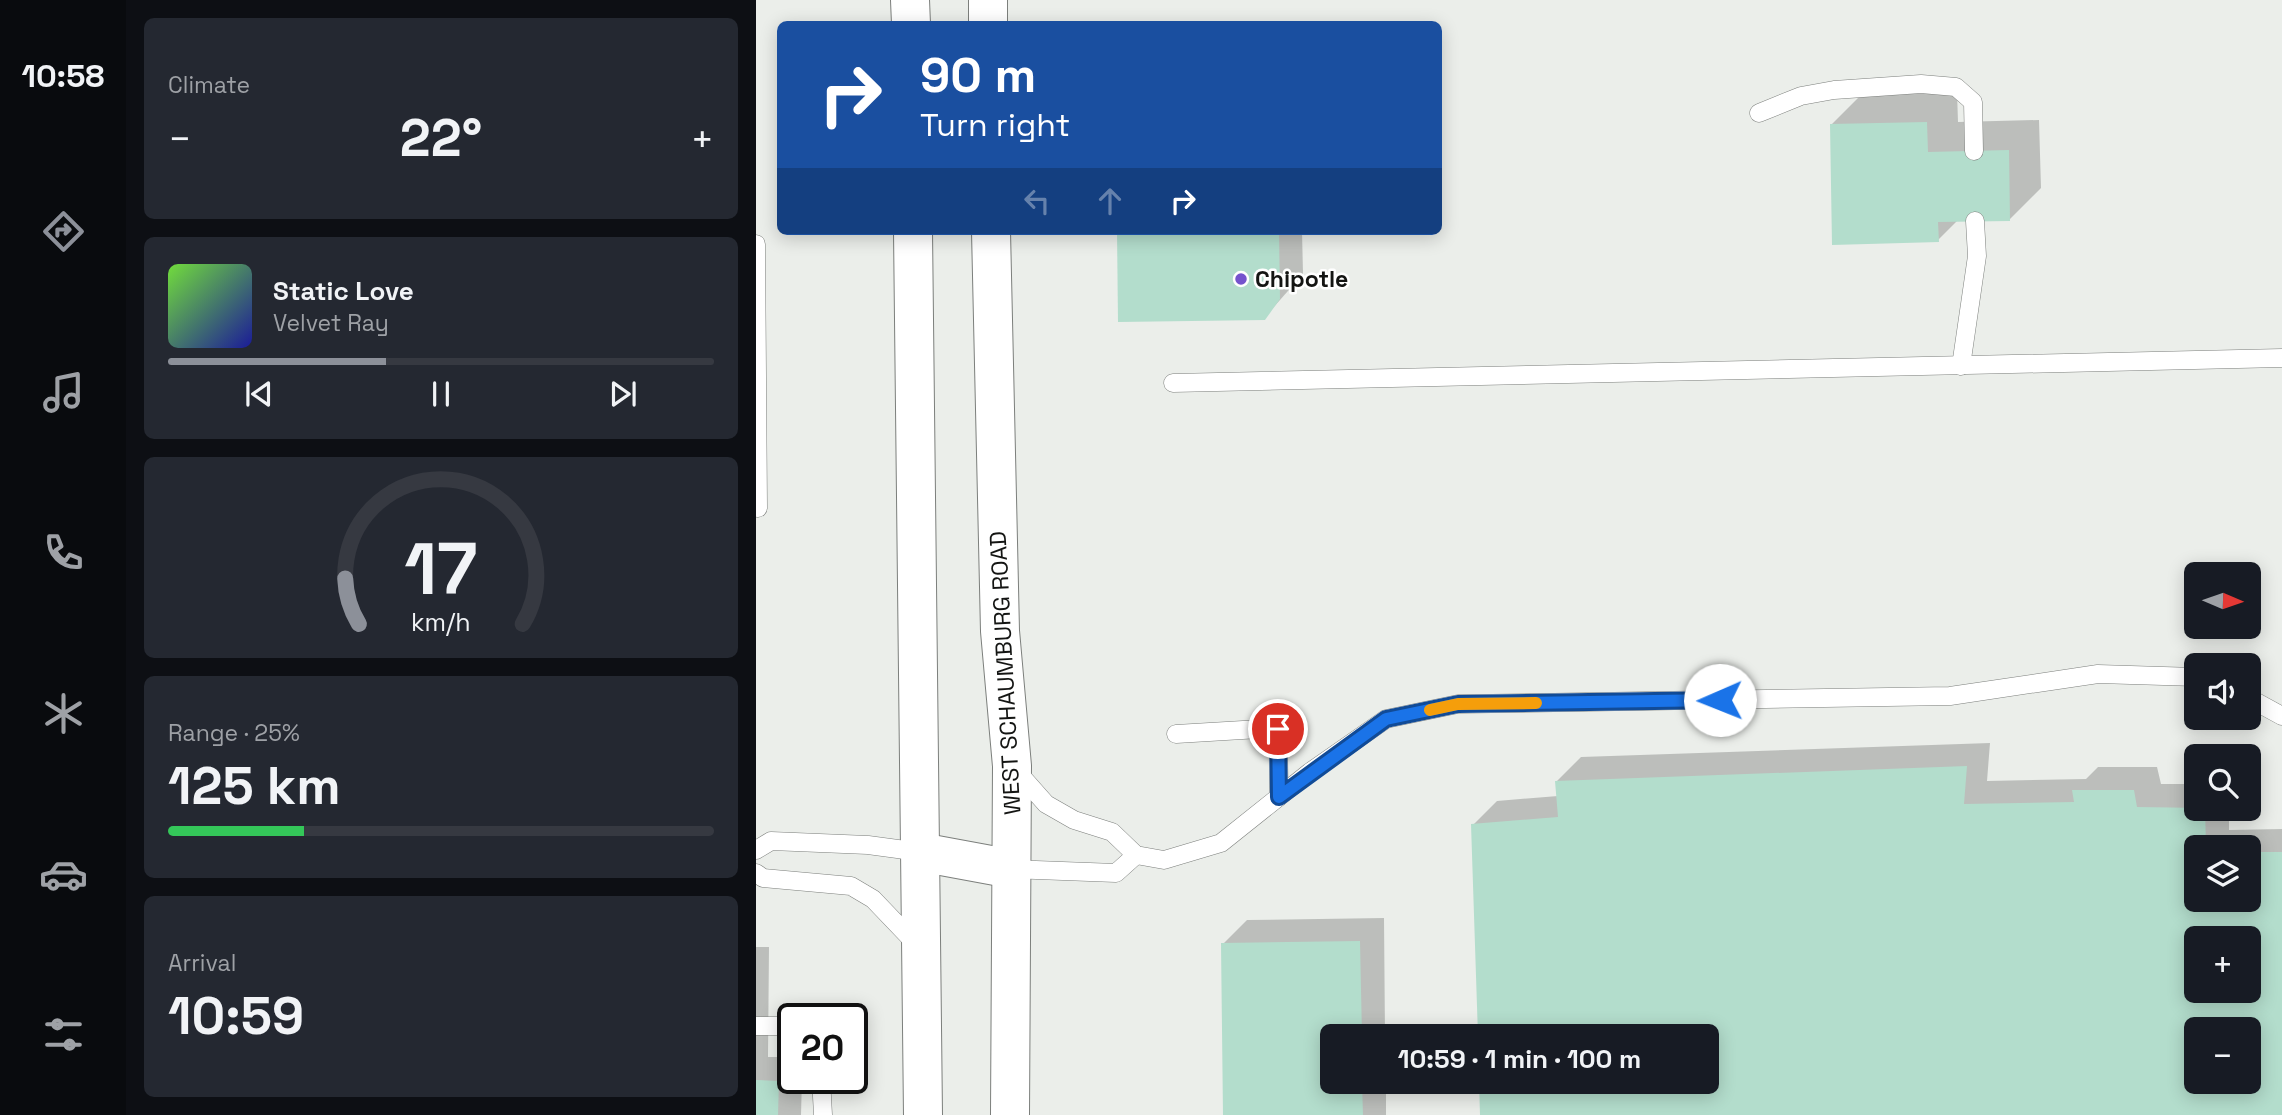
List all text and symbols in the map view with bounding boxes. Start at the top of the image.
text: 90 m [920,44,1036,106]
icon: right [805,49,896,140]
text: 10:58 [21,56,105,96]
text: Climate [168,70,250,100]
text: 22° [400,105,482,171]
text: Turn right [920,105,1070,145]
text: − [168,115,192,163]
text: + [690,115,714,163]
icon: left [1018,182,1056,220]
icon: ahead [1091,182,1129,220]
icon: right [1164,182,1202,220]
icon: directions [39,207,88,256]
place label: Chipotle [1255,264,1348,294]
marker: Chipotle [1233,271,1249,287]
text: Static Love [273,274,414,308]
text: Velvet Ray [273,308,389,338]
icon: music [39,368,88,417]
icon: previous [240,375,278,413]
icon: pause [422,375,460,413]
icon: next [604,375,642,413]
text: 17 [404,522,478,615]
icon: phone [39,528,88,577]
street label: WEST SCHAUMBURG ROAD [983,530,1027,816]
north arrow [2184,562,2261,639]
map controls [2184,562,2261,1094]
text: km/h [411,605,471,637]
button: sound [2184,653,2261,730]
position arrow [1683,663,1757,737]
icon: climate [39,689,88,738]
pin [1248,699,1308,759]
icon: arrive [1259,710,1297,748]
text: Range · 25% [168,718,300,748]
button: search [2184,744,2261,821]
text: 125 km [168,753,341,819]
button: layers [2184,835,2261,912]
icon: car [39,850,88,899]
button: + [2184,926,2261,1003]
text: Arrival [168,948,236,978]
text: 10:59 [168,983,304,1049]
speed limit sign: 20 [777,1003,868,1094]
icon: filters [39,1010,88,1059]
button: − [2184,1017,2261,1094]
text: 10:59 · 1 min · 100 m [1398,1042,1641,1076]

